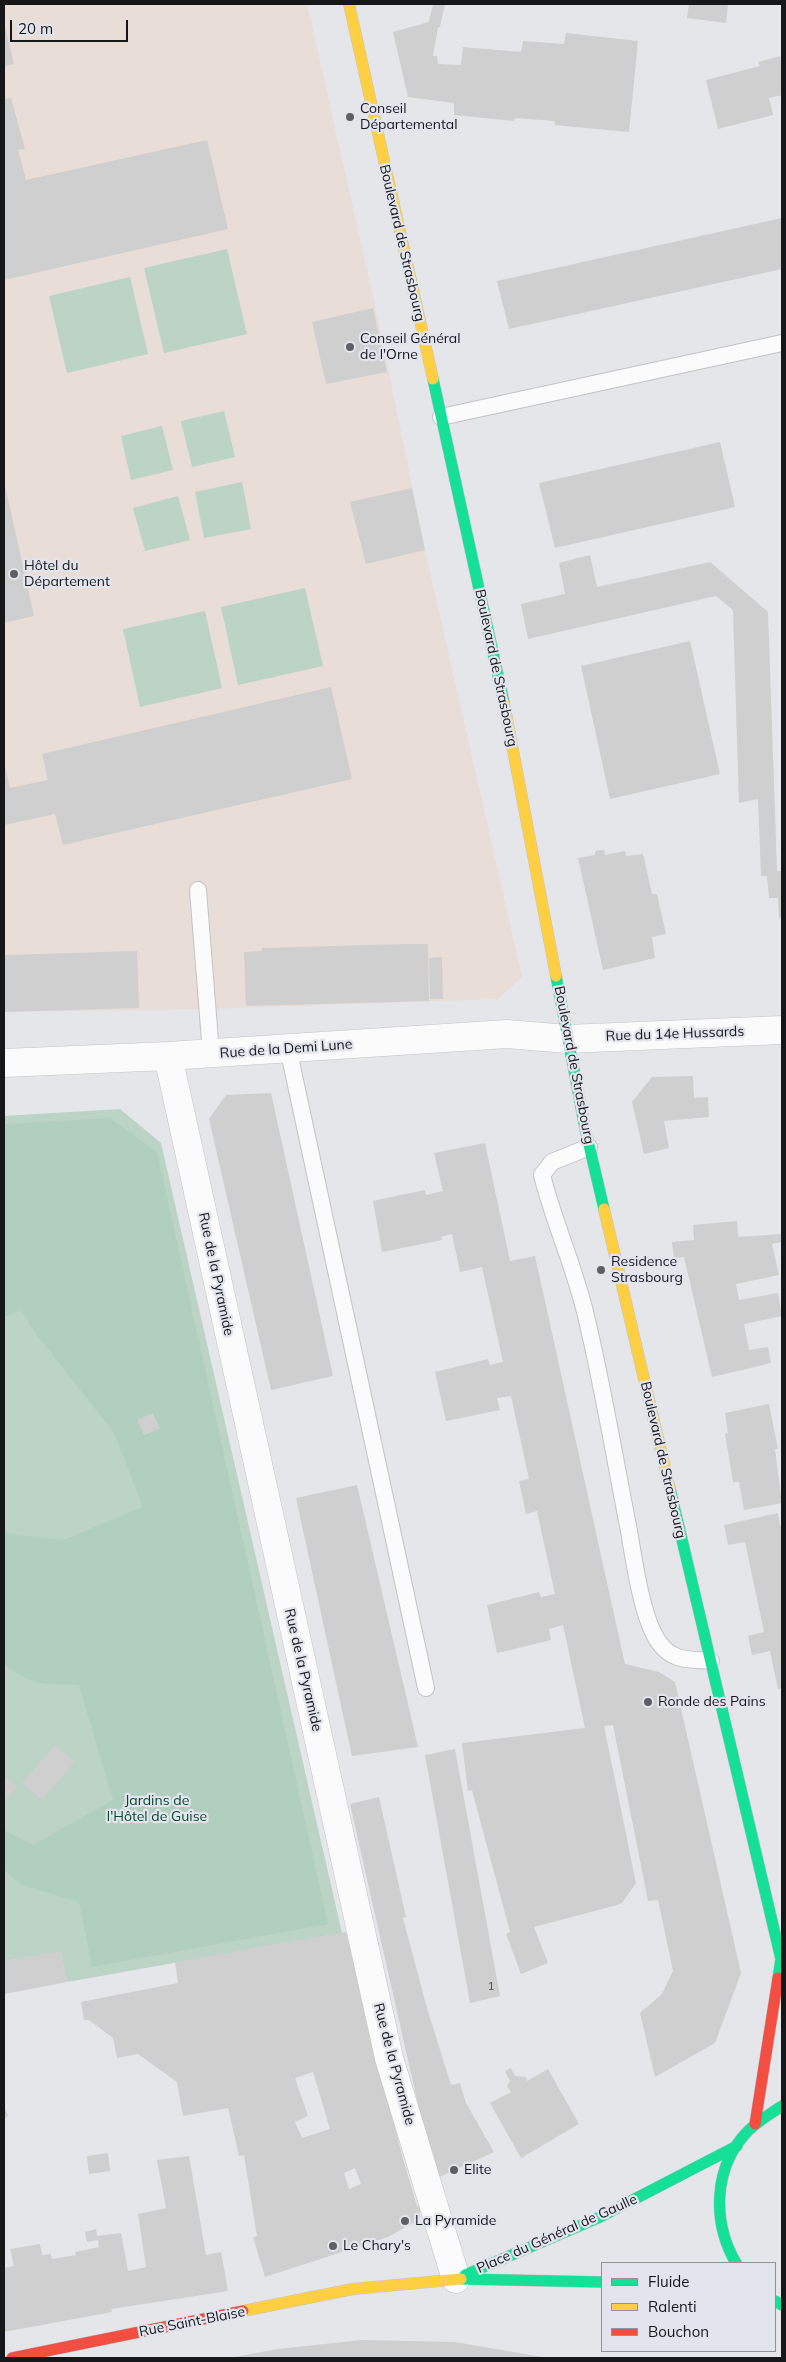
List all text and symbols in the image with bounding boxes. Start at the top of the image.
scale bar [12,10,130,42]
text: 20 m [18,19,53,38]
place label: Conseil Départemental [360,101,458,134]
marker: Conseil Départemental [344,111,356,123]
street label: Boulevard de Strasbourg [376,163,428,323]
place label: Conseil Général de l'Orne [360,331,461,364]
marker: Conseil Général de l'Orne [344,341,356,353]
place label: Hôtel du Département [24,558,110,590]
marker: Hôtel du Département [8,568,20,580]
street label: Boulevard de Strasbourg [471,588,521,748]
street label: Boulevard de Strasbourg [550,985,598,1145]
street label: Rue du 14e Hussards [605,1023,745,1045]
street label: Rue de la Demi Lune [219,1036,353,1062]
street label: Rue de la Pyramide [195,1211,237,1337]
place label: Residence Strasbourg [611,1254,683,1286]
marker: Residence Strasbourg [595,1264,607,1276]
street label: Boulevard de Strasbourg [637,1380,689,1540]
street label: Rue de la Pyramide [281,1607,325,1733]
place label: Ronde des Pains [658,1694,766,1710]
marker: Ronde des Pains [642,1696,654,1708]
park label: Jardins de l'Hôtel de Guise [107,1793,207,1825]
house number: 1 [488,1980,494,1994]
street label: Rue de la Pyramide [370,2001,418,2127]
place label: Elite [464,2162,491,2178]
marker: Elite [448,2164,460,2176]
street label: Place du Général de Gaulle [474,2191,640,2277]
place label: La Pyramide [415,2213,496,2229]
marker: La Pyramide [399,2215,411,2227]
place label: Le Chary's [343,2238,411,2254]
marker: Le Chary's [327,2240,339,2252]
legend [601,2262,776,2352]
text: Fluide [648,2272,689,2291]
text: Ralenti [648,2297,697,2316]
street label: Rue Saint-Blaise [138,2303,246,2341]
text: Bouchon [648,2322,709,2341]

